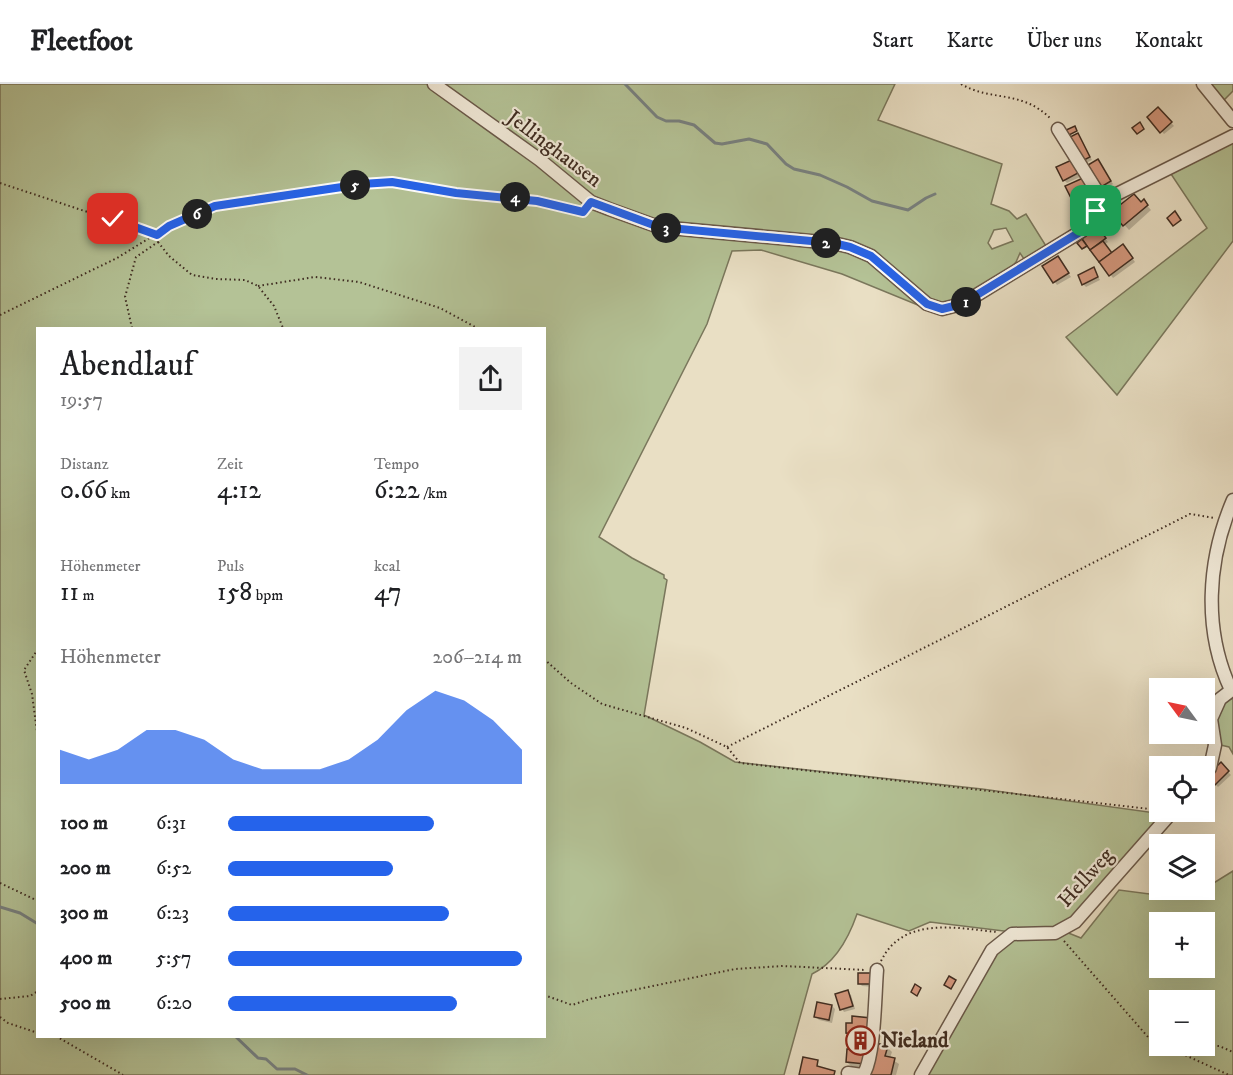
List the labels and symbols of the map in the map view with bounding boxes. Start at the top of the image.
street label: Jellinghausen [500,104,607,193]
pin: 5 [340,170,370,200]
pin: 4 [500,182,530,212]
pin [1070,185,1121,236]
pin [87,193,138,244]
pin: 6 [182,199,212,229]
pin: 3 [651,213,681,243]
pin: 2 [811,228,841,258]
pin: 1 [951,287,981,317]
north arrow [1149,678,1215,744]
street label: Hellweg [1053,842,1120,913]
building icon: Nieland [844,1025,876,1057]
place label: Nieland [881,1028,949,1054]

